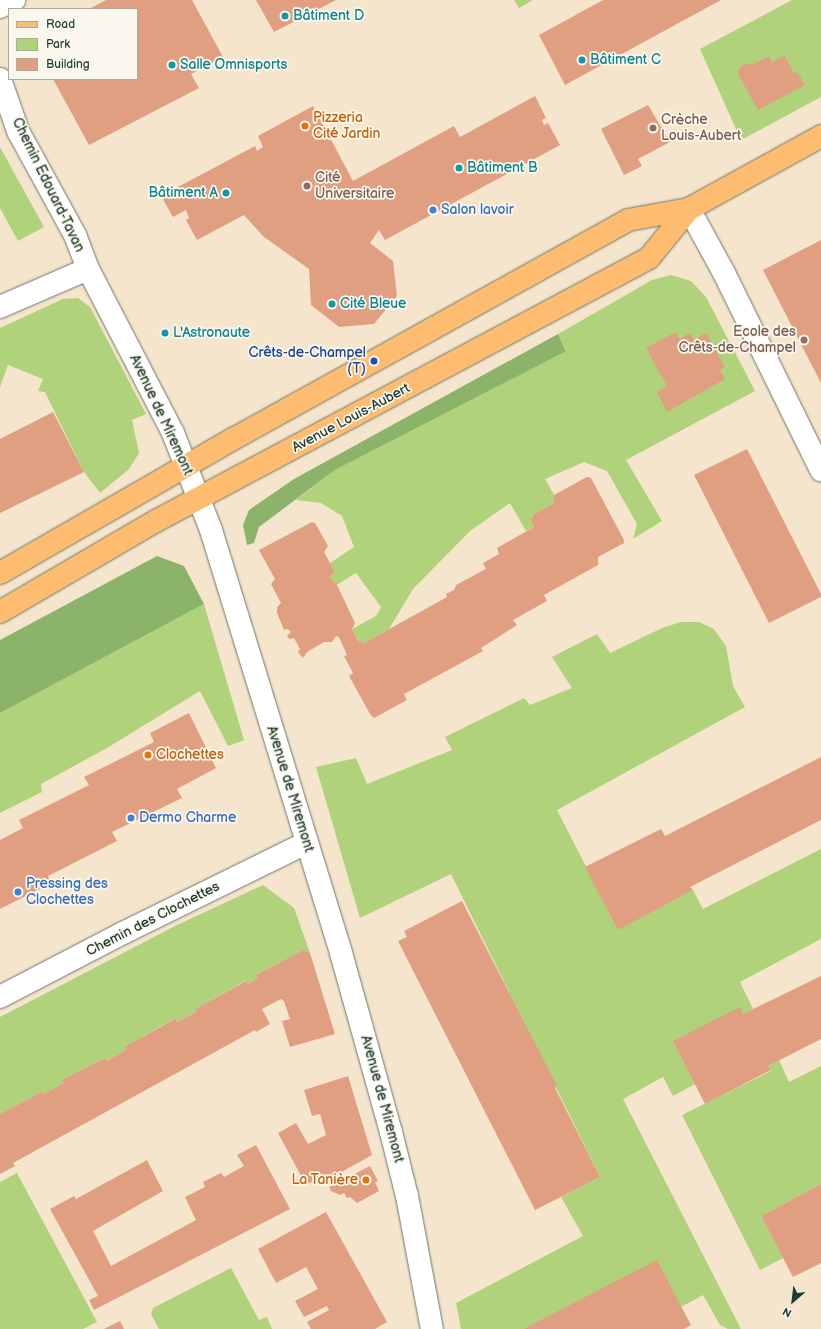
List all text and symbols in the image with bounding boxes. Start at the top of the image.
legend [8,8,138,80]
place label: Bâtiment D [293,8,364,24]
marker: Bâtiment D [280,11,290,21]
text: Road [46,17,75,32]
text: Park [46,37,70,52]
place label: Bâtiment C [590,52,661,68]
marker: Bâtiment C [577,55,587,65]
text: Building [46,57,90,72]
place label: Salle Omnisports [180,57,287,73]
marker: Salle Omnisports [167,60,177,70]
place label: Pizzeria Cité Jardin [313,110,381,142]
place label: Crèche Louis-Aubert [661,112,741,144]
street label: Chemin Edouard-Tavan [8,115,88,255]
marker: Pizzeria Cité Jardin [300,121,310,131]
marker: Crèche Louis-Aubert [648,123,658,133]
place label: Bâtiment B [467,160,538,176]
marker: Bâtiment B [454,163,464,173]
place label: Cité Universitaire [315,170,394,202]
marker: Cité Universitaire [302,181,312,191]
place label: Bâtiment A [149,185,218,201]
marker: Bâtiment A [221,188,231,198]
place label: Salon lavoir [441,202,514,218]
marker: Salon lavoir [428,205,438,215]
place label: Cité Bleue [340,296,406,312]
marker: Cité Bleue [327,299,337,309]
place label: Ecole des Crêts-de-Champel [678,324,796,356]
place label: L'Astronaute [173,325,250,341]
marker: L'Astronaute [160,328,170,338]
marker: Ecole des Crêts-de-Champel [799,335,809,345]
place label: Crêts-de-Champel (T) [248,345,366,378]
street label: Avenue de Miremont [126,352,196,478]
marker: Crêts-de-Champel (T) [369,356,379,366]
street label: Avenue Louis-Aubert [289,380,413,456]
street label: Avenue de Miremont [263,724,317,854]
place label: Clochettes [156,747,224,763]
marker: Clochettes [143,750,153,760]
place label: Dermo Charme [139,810,236,826]
marker: Dermo Charme [126,813,136,823]
place label: Pressing des Clochettes [26,876,108,908]
street label: Chemin des Clochettes [84,878,222,960]
marker: Pressing des Clochettes [13,887,23,897]
street label: Avenue de Miremont [357,1034,407,1164]
place label: La Tanière [291,1172,358,1188]
marker: La Tanière [361,1175,371,1185]
north arrow [773,1281,813,1321]
text: N [780,1304,794,1320]

